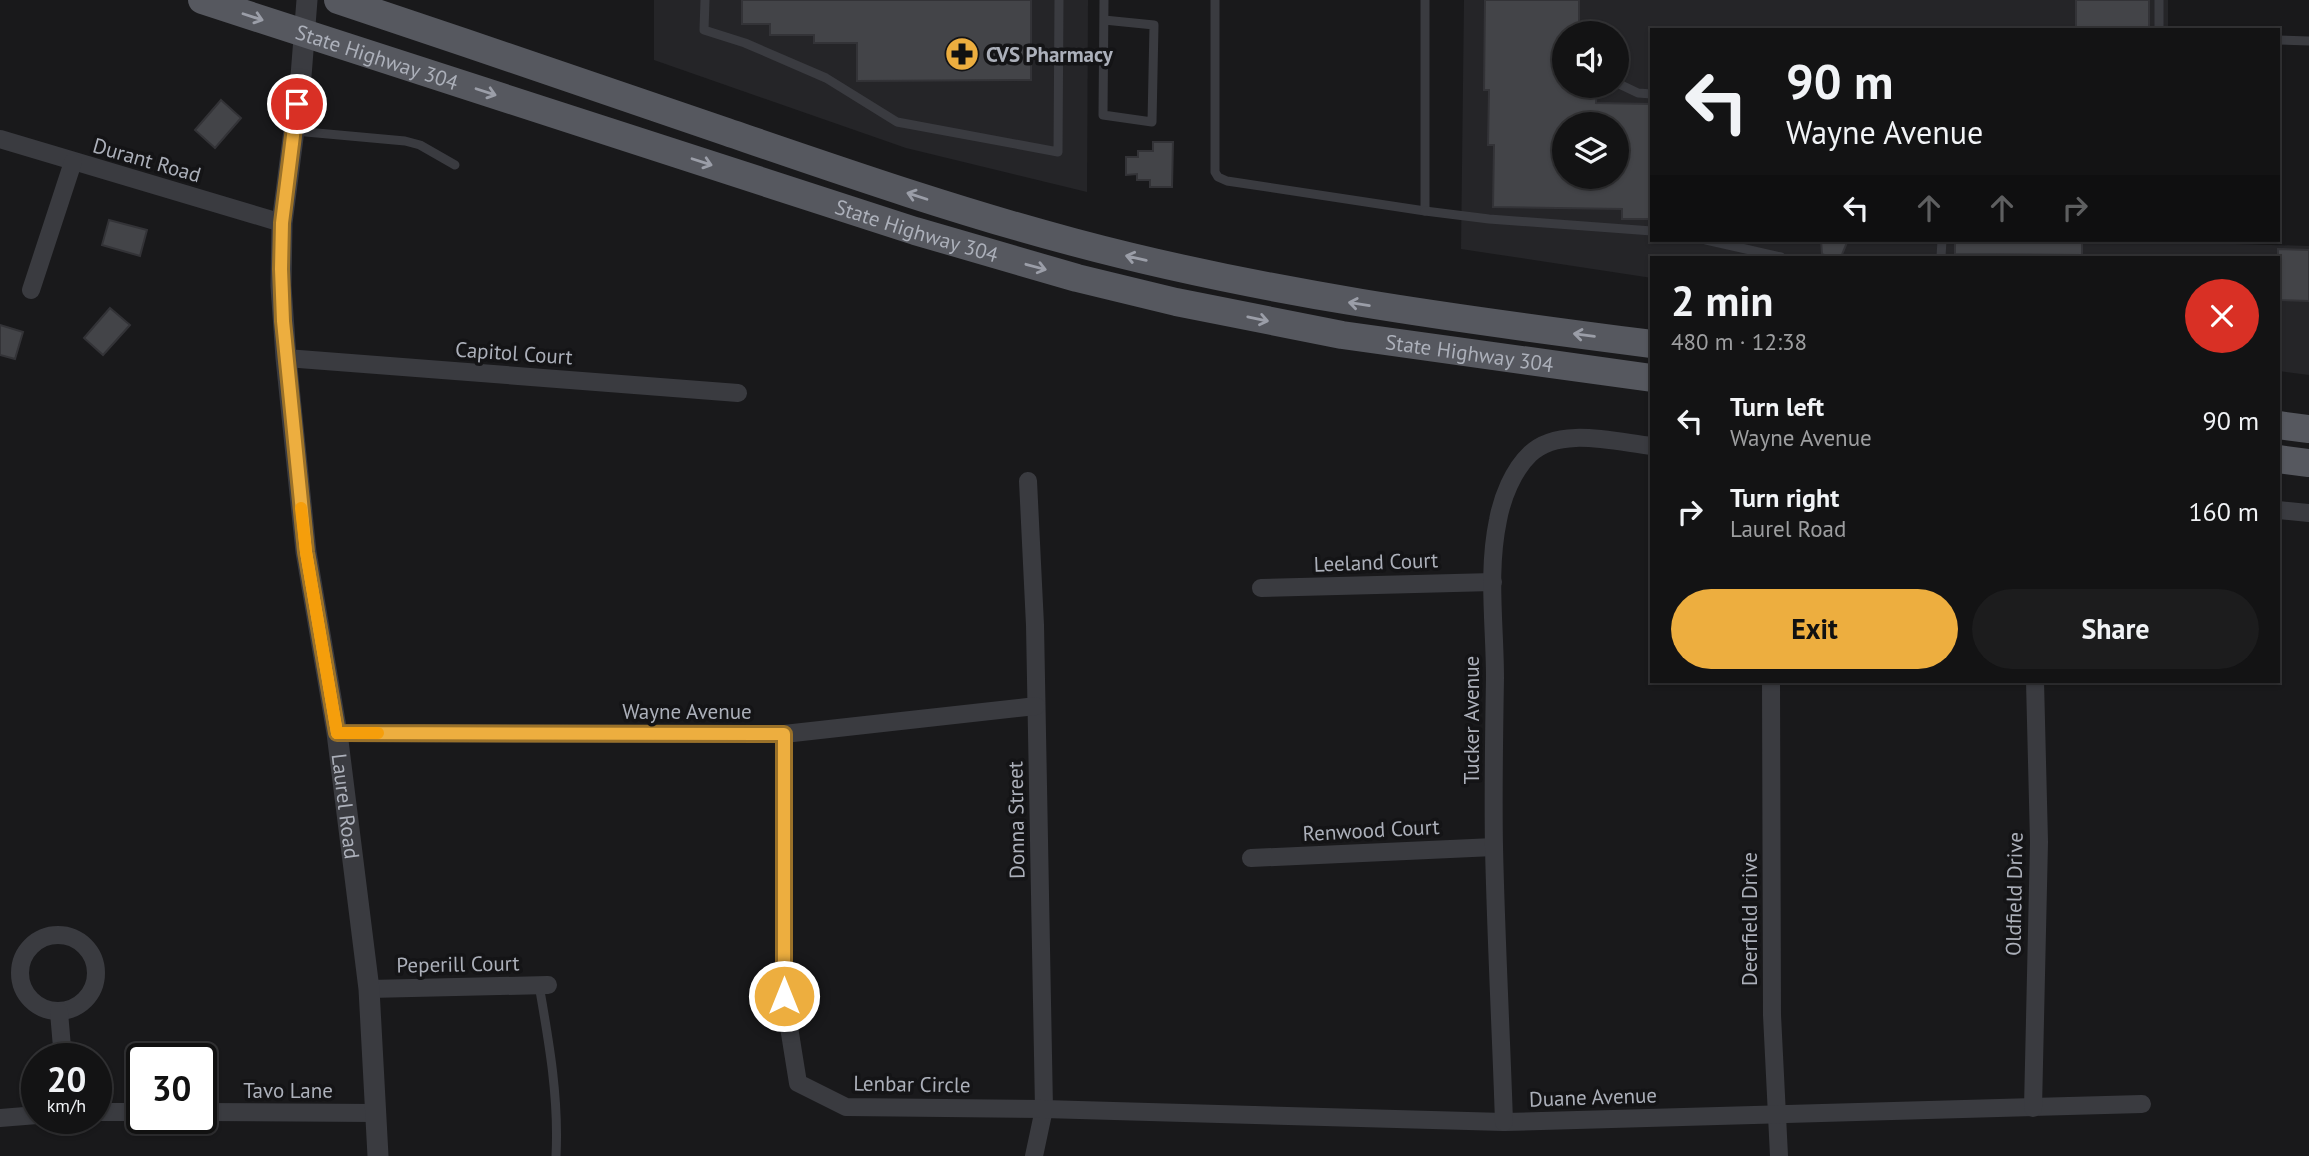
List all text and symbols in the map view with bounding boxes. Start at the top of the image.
one-way arrow [242,11,264,24]
street label: State Highway 304 [292,18,462,96]
map controls [1552,21,1629,189]
button: sound [1552,21,1629,98]
pharmacy icon: CVS Pharmacy [943,35,981,73]
place label: CVS Pharmacy [986,41,1114,68]
text: 90 m [1786,49,1893,113]
icon: left [1671,56,1762,147]
pin [267,74,327,134]
icon: arrive [278,85,316,123]
one-way arrow [475,86,497,99]
text: Wayne Avenue [1786,111,1983,153]
button: layers [1552,112,1629,189]
street label: Durant Road [90,132,204,188]
one-way arrow [691,157,713,169]
one-way arrow [907,189,929,201]
icon: left [1837,189,1875,227]
icon: ahead [1910,189,1948,227]
icon: ahead [1983,189,2021,227]
icon: right [2056,189,2094,227]
street label: State Highway 304 [832,193,1002,268]
one-way arrow [1125,251,1148,264]
one-way arrow [1025,261,1047,274]
text: 2 min [1671,273,1773,328]
button: close [2185,279,2259,353]
one-way arrow [1348,297,1371,310]
one-way arrow [1246,313,1269,327]
text: 480 m · 12:38 [1671,327,1807,356]
street label: State Highway 304 [1384,328,1555,378]
one-way arrow [1573,329,1596,342]
street label: Capitol Court [454,335,574,371]
text: Turn left [1730,390,1824,423]
icon: left [1671,402,1709,440]
text: 90 m [2203,404,2259,437]
text: Wayne Avenue [1730,423,1872,452]
text: Turn right [1730,481,1839,514]
icon: right [1671,493,1709,531]
text: 160 m [2188,495,2259,528]
text: Laurel Road [1730,514,1846,543]
street label: Leeland Court [1313,546,1439,578]
button: Exit [1671,589,1958,669]
button: Share [1972,589,2259,669]
street label: Tucker Avenue [1458,656,1485,784]
street label: Wayne Avenue [622,698,752,725]
street label: Laurel Road [326,752,366,861]
street label: Donna Street [1001,761,1031,879]
street label: Renwood Court [1302,813,1440,847]
street label: Oldfield Drive [1999,832,2029,956]
street label: Deerfield Drive [1736,852,1763,986]
street label: Peperill Court [396,949,520,979]
position arrow [747,959,821,1033]
speed limit sign: 30 [126,1043,217,1134]
text: 20 [47,1056,86,1102]
street label: Lenbar Circle [853,1069,971,1099]
street label: Tavo Lane [243,1077,333,1104]
street label: Duane Avenue [1528,1081,1658,1113]
text: km/h [47,1094,86,1117]

